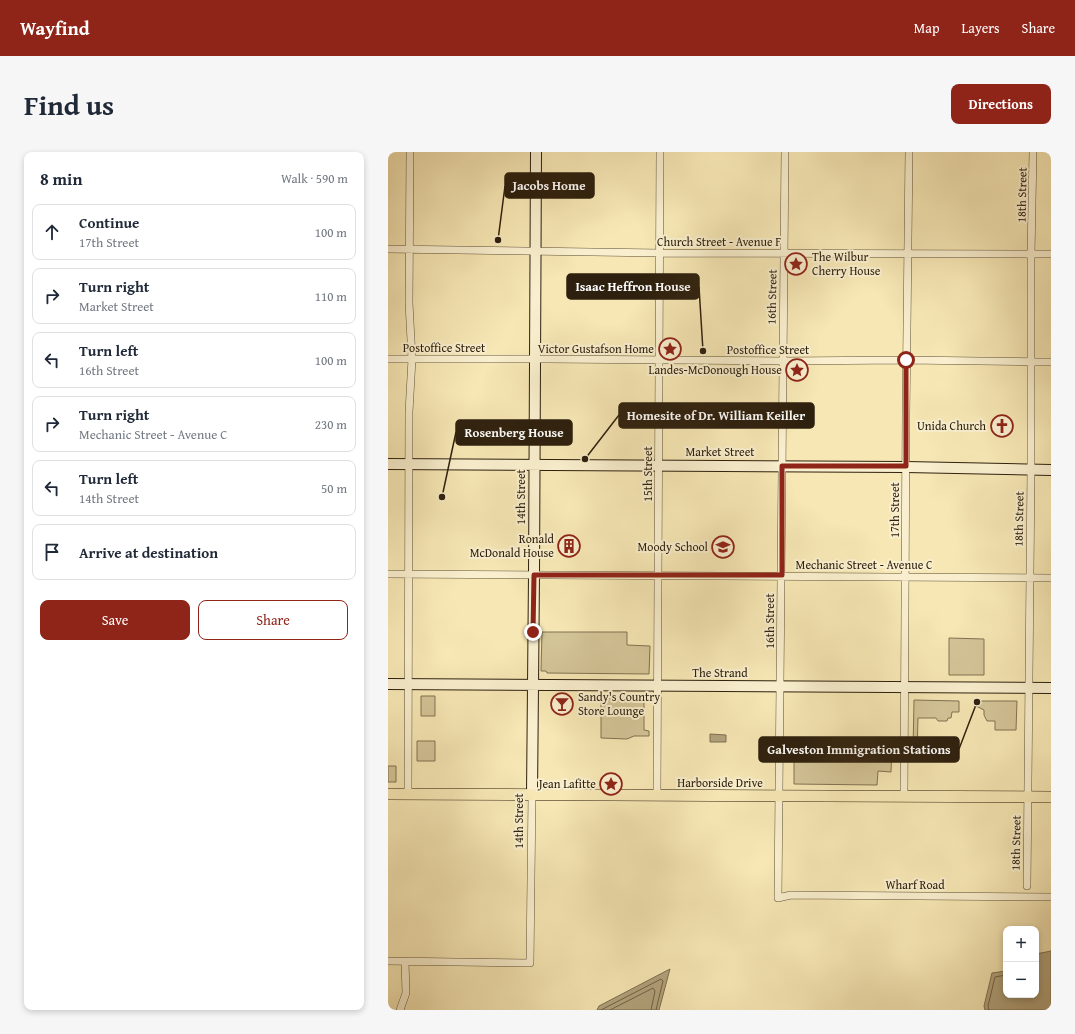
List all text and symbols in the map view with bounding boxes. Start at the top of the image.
text: Wayfind [20,14,90,42]
text: Map [914,18,940,38]
text: Layers [962,18,1000,38]
text: Share [1022,18,1055,38]
text: Find us [24,84,114,125]
button: Directions [951,84,1051,124]
text: 8 min [40,166,82,191]
street label: 18th Street [1013,166,1030,223]
text: Walk · 590 m [281,169,348,188]
callout: Jacobs Home [505,173,594,198]
text: Jacobs Home [510,176,586,195]
text: Continue [79,212,140,233]
icon: ahead [41,221,63,243]
text: 100 m [315,223,347,242]
text: 17th Street [79,233,139,252]
street label: Church Street - Avenue F [657,233,781,250]
place label: The Wilbur Cherry House [812,248,881,279]
place icon: The Wilbur Cherry House [783,251,809,277]
street label: 16th Street [763,268,780,325]
callout: Isaac Heffron House [567,274,699,299]
text: Turn right [79,276,150,297]
text: Isaac Heffron House [575,277,691,296]
icon: right [41,285,63,307]
text: 110 m [315,287,347,306]
text: Market Street [79,297,154,316]
place icon: Victor Gustafson Home [657,336,683,362]
street label: Postoffice Street [403,339,486,356]
text: Turn left [79,340,138,361]
place label: Victor Gustafson Home [538,340,654,357]
street label: Postoffice Street [727,341,810,358]
icon: left [41,349,63,371]
text: 100 m [315,351,347,370]
route start [897,351,915,369]
place icon: Landes-McDonough House [784,357,810,383]
text: 16th Street [79,361,139,380]
place label: Landes-McDonough House [649,361,782,378]
callout: Homesite of Dr. William Keiller [619,403,814,428]
text: Turn right [79,404,150,425]
text: Homesite of Dr. William Keiller [627,406,805,425]
icon: right [41,413,63,435]
church icon: Unida Church [989,413,1015,439]
text: 230 m [315,415,347,434]
place label: Unida Church [917,417,986,434]
callout: Rosenberg House [456,420,572,445]
text: Rosenberg House [464,423,564,442]
text: Mechanic Street - Avenue C [79,425,227,444]
street label: Market Street [685,443,755,460]
street label: 15th Street [639,445,656,502]
text: Turn left [79,468,138,489]
street label: 14th Street [512,468,529,525]
icon: left [41,477,63,499]
text: 50 m [321,479,347,498]
street label: 17th Street [886,481,903,538]
text: 14th Street [79,489,139,508]
street label: 18th Street [1010,490,1027,547]
place label: Ronald McDonald House [470,530,555,561]
building icon: Ronald McDonald House [556,533,582,559]
school or university icon: Moody School [710,534,736,560]
place label: Moody School [638,538,709,555]
icon: arrive [41,541,63,563]
text: Arrive at destination [79,542,218,563]
street label: Mechanic Street - Avenue C [796,556,933,573]
street label: 16th Street [761,592,778,649]
button: Save [40,600,190,640]
button: Share [198,600,348,640]
route end [524,623,542,641]
street label: The Strand [692,664,748,681]
place label: Sandy's Country Store Lounge [578,688,660,719]
bar icon: Sandy's Country Store Lounge [549,691,575,717]
callout: Galveston Immigration Stations [759,737,959,762]
text: Galveston Immigration Stations [767,740,951,759]
place icon: Jean Lafitte [598,771,624,797]
street label: Harborside Drive [677,774,763,791]
place label: Jean Lafitte [537,775,596,792]
street label: 14th Street [510,792,527,849]
street label: 18th Street [1007,814,1024,871]
street label: Wharf Road [885,876,945,893]
map controls [1003,926,1039,998]
button: + [1003,926,1039,962]
button: − [1003,962,1039,998]

